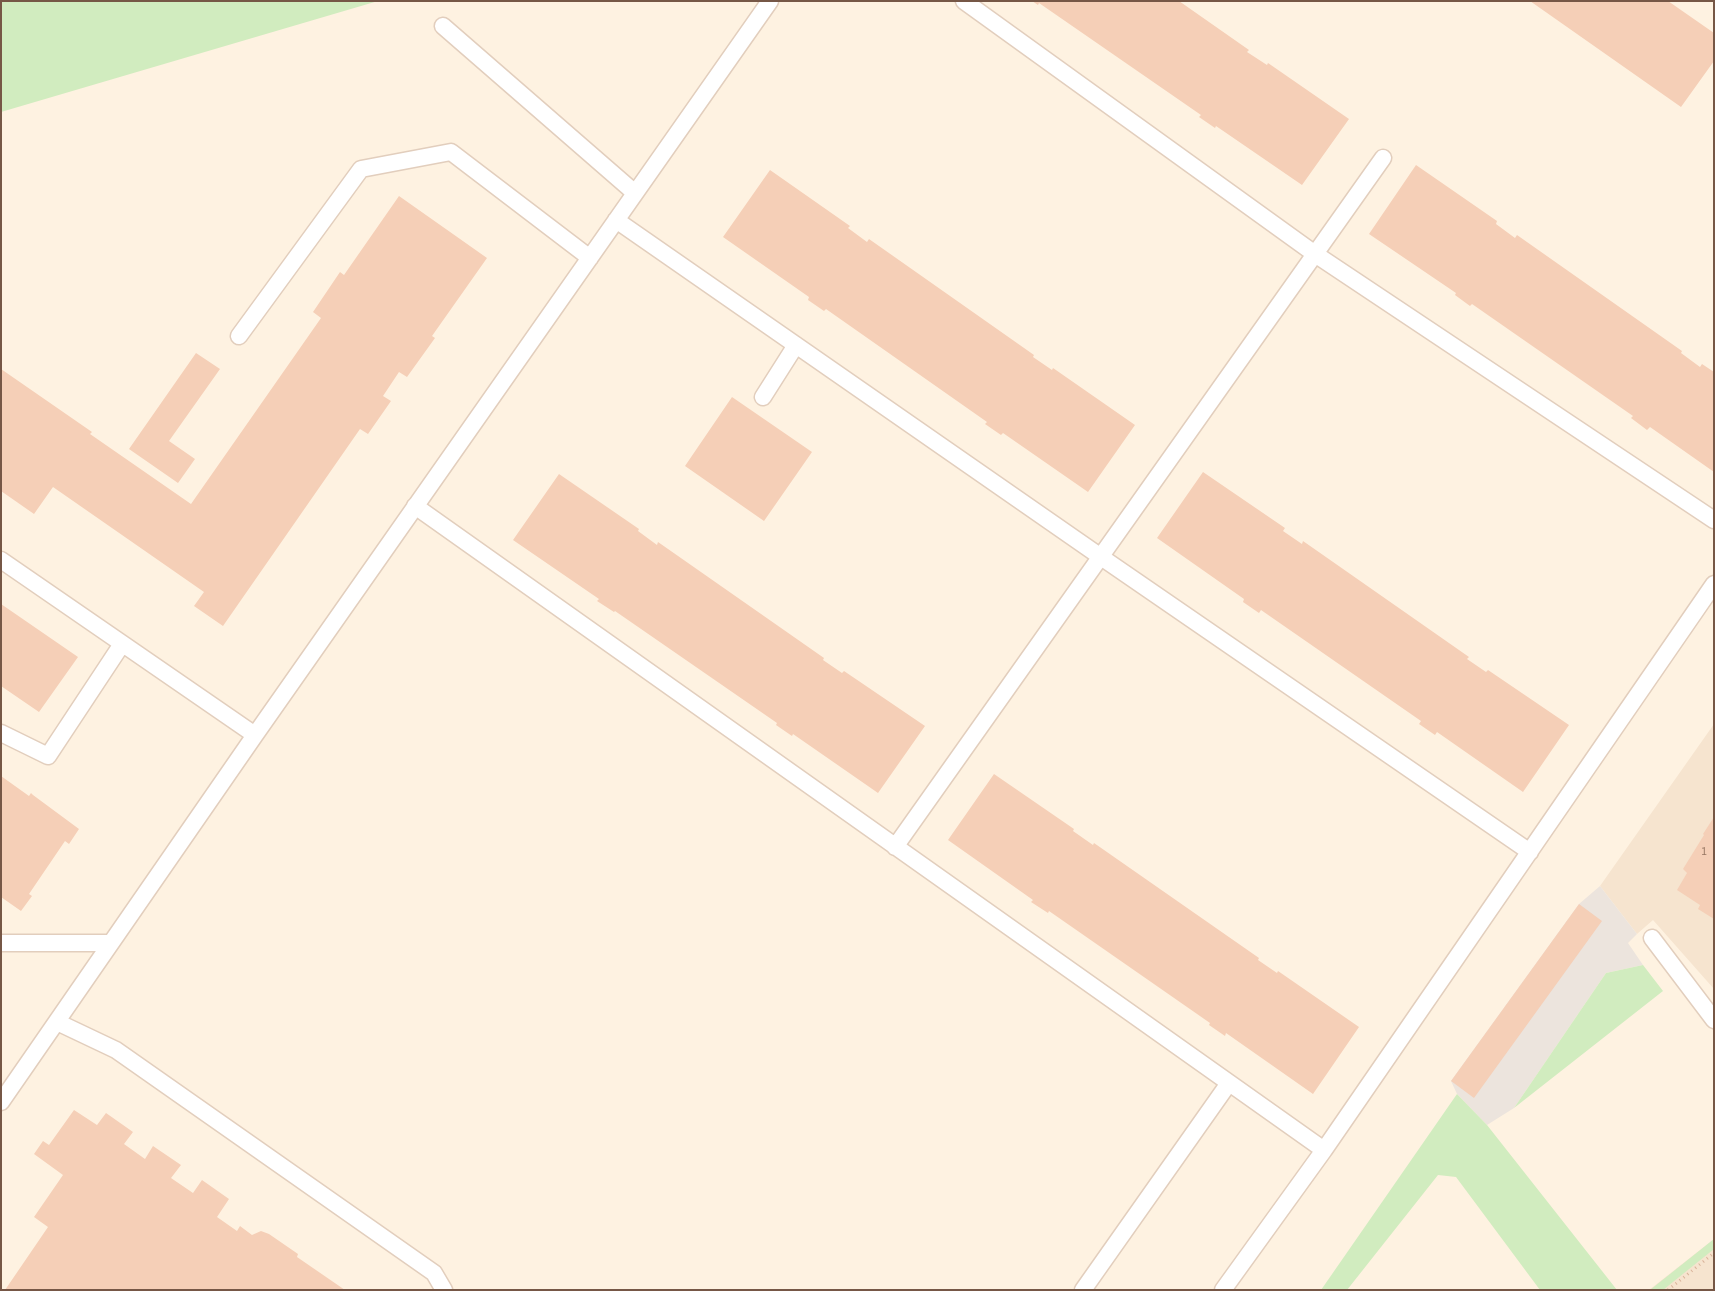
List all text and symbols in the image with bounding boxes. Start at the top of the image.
house number: 1 [1701,845,1707,859]

